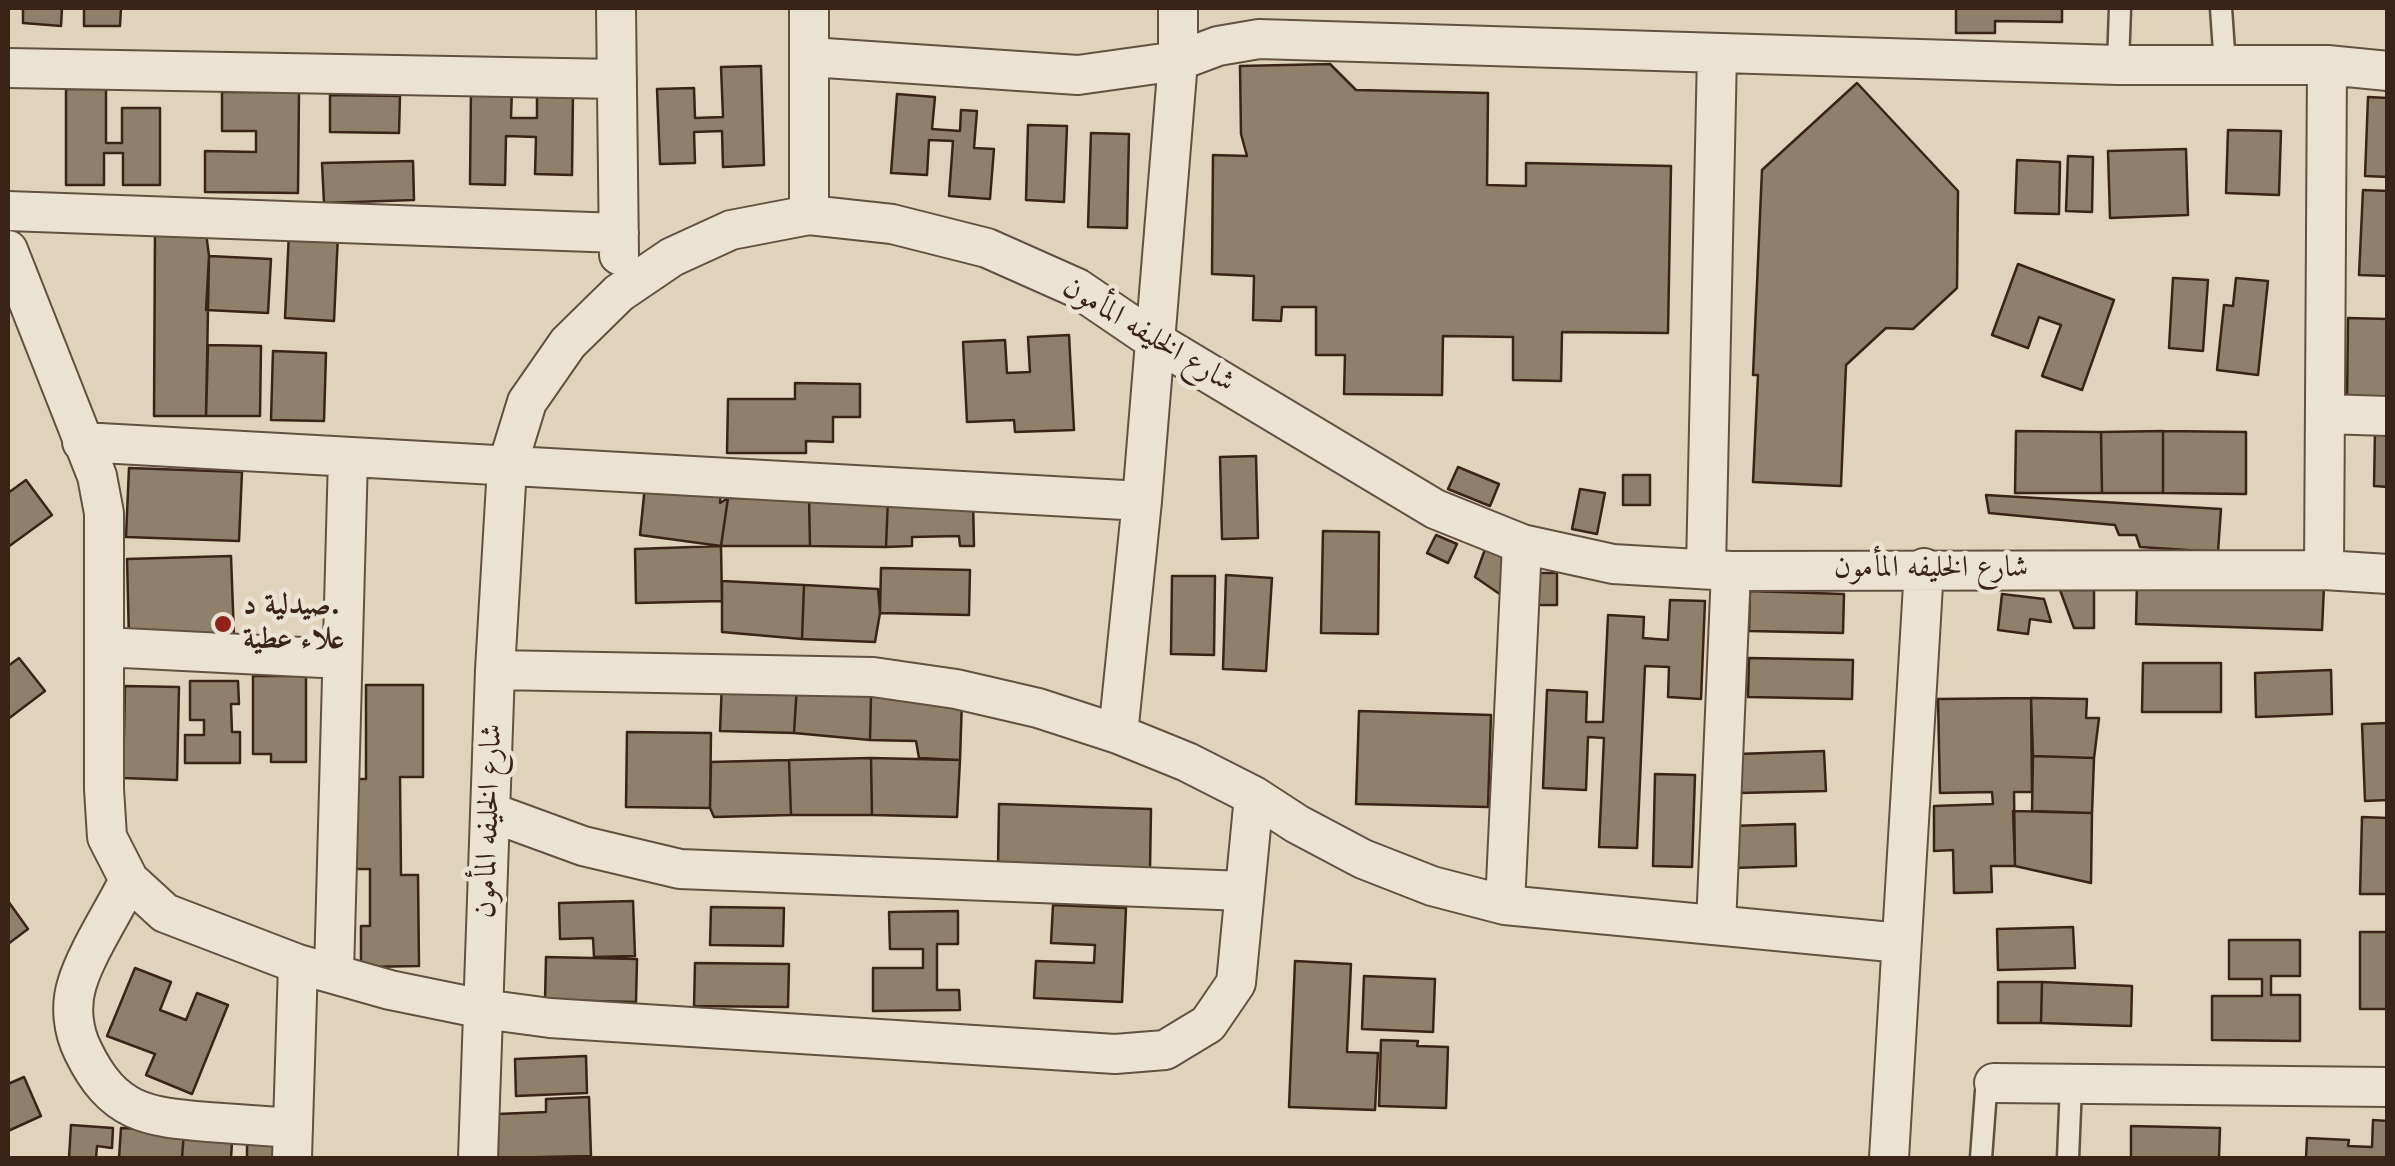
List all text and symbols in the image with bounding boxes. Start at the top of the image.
street label: شارع الخليفه المأمون [1055,270,1241,402]
street label: شارع الخليفه المأمون [1834,551,2028,587]
place label: صيدلية د. علاء عطية [243,589,344,660]
marker: صيدلية د. علاء عطية [212,613,234,635]
street label: شارع الخليفه المأمون [469,723,511,919]

